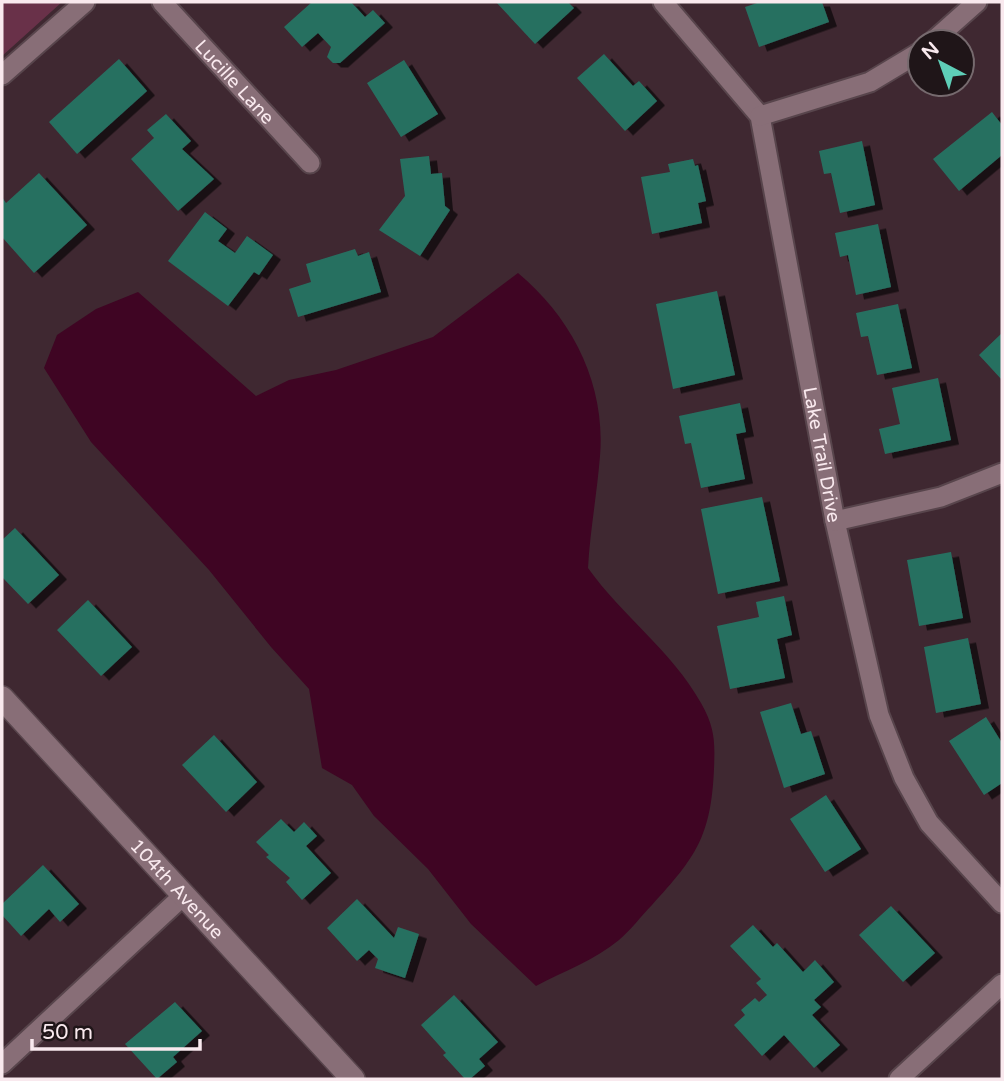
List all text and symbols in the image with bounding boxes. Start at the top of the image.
north arrow [906,28,976,98]
street label: Lucille Lane [190,36,279,129]
text: N [918,38,943,64]
street label: Lake Trail Drive [798,385,845,524]
street label: 104th Avenue [125,835,228,944]
scale bar [32,1007,200,1052]
text: 50 m [42,1020,93,1045]

